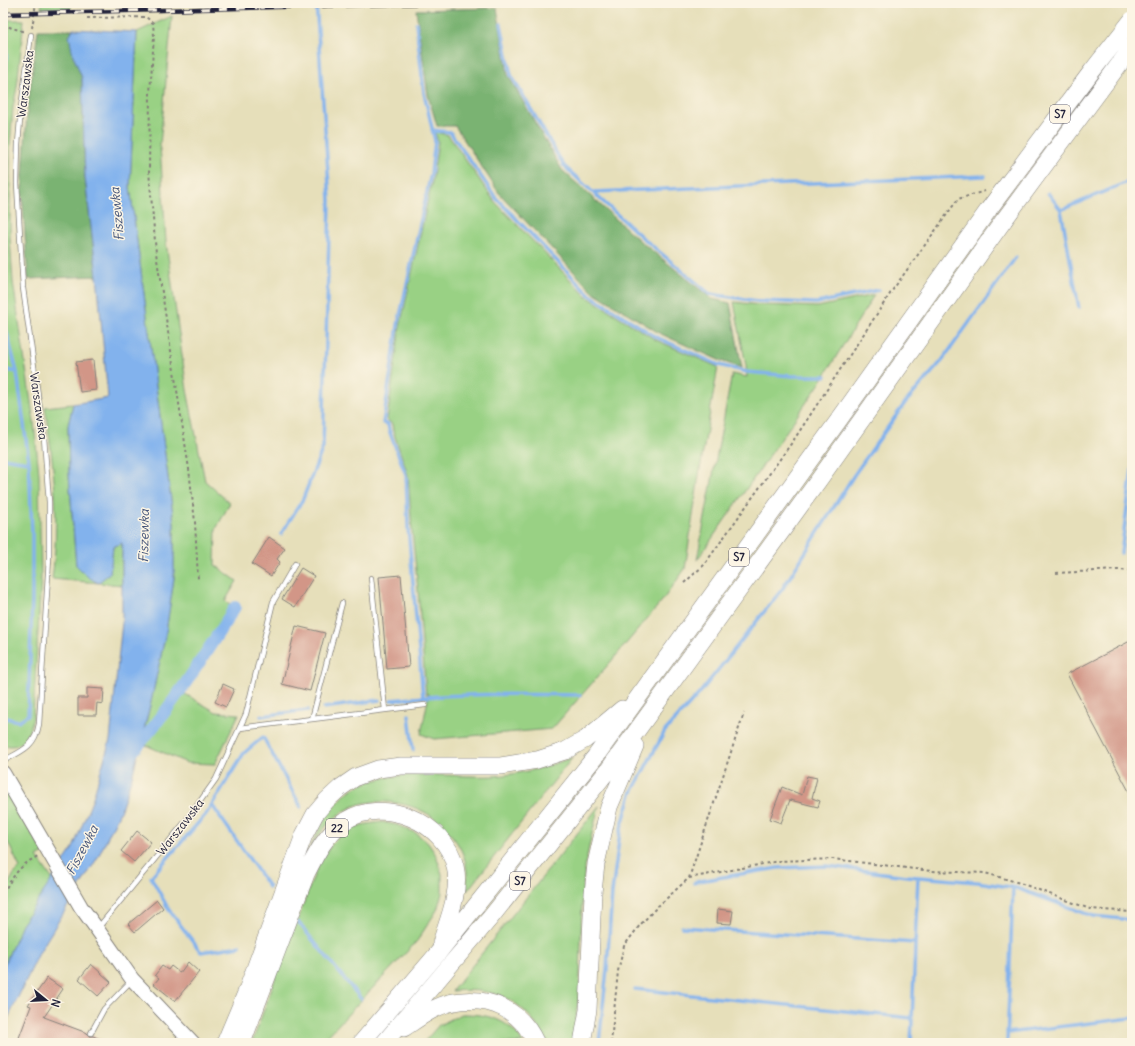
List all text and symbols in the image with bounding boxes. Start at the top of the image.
street label: Warszawska [13,49,37,119]
road number: S7 [1050,105,1070,123]
water label: Fiszewka [106,186,128,241]
street label: Warszawska [27,371,51,441]
water label: Fiszewka [135,509,153,563]
road number: S7 [729,548,749,566]
street label: Warszawska [153,795,207,858]
road number: 22 [326,819,348,837]
water label: Fiszewka [62,822,102,878]
road number: S7 [510,872,530,890]
north arrow [26,980,66,1020]
text: N [48,997,63,1009]

